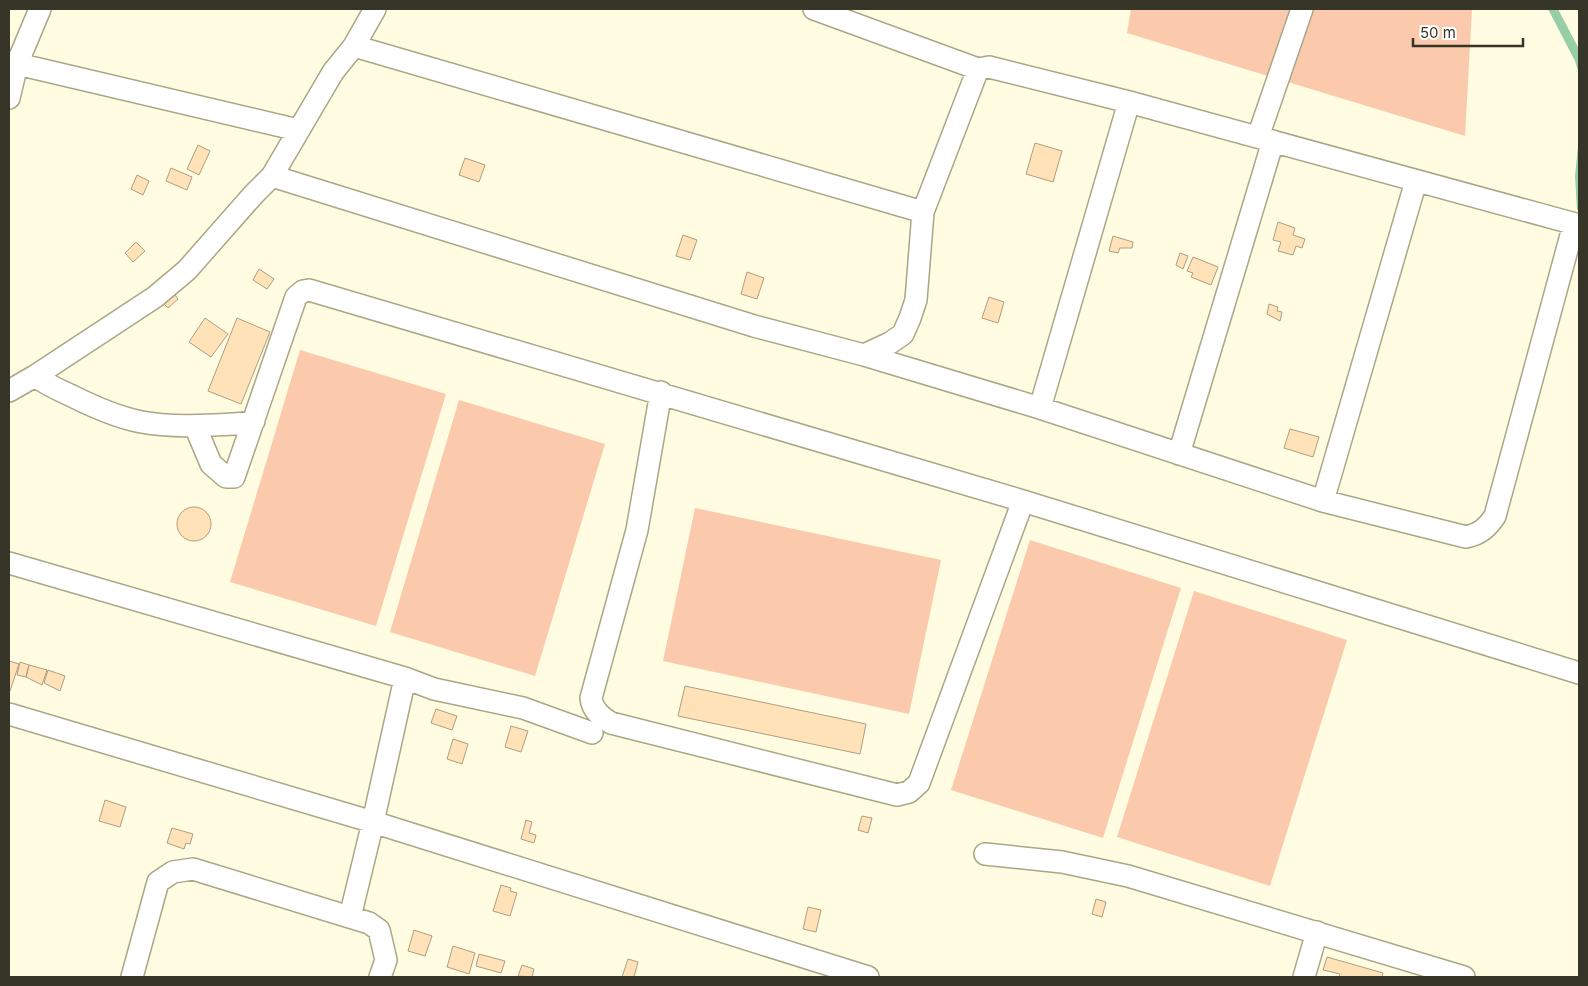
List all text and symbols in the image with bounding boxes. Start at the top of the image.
scale bar [1413,15,1523,47]
text: 50 m [1420,23,1456,42]

